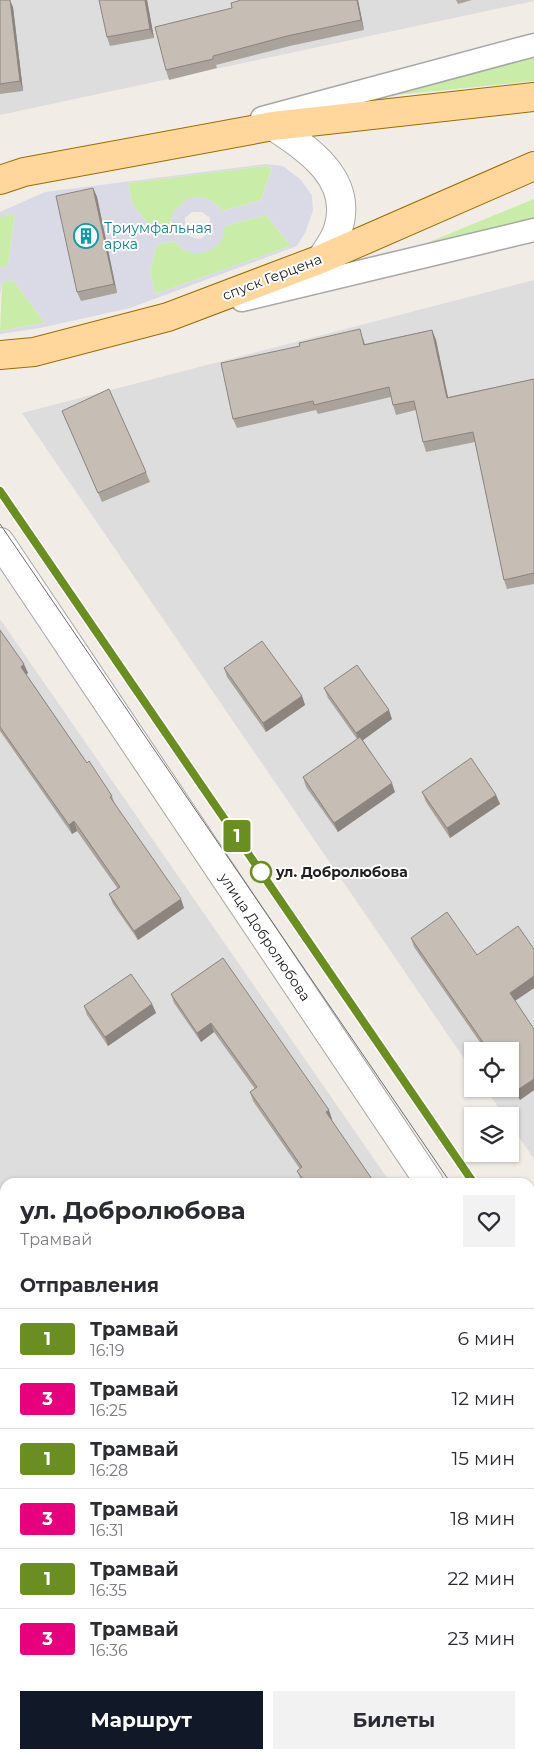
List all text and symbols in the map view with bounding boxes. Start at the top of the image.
place label: Триумфальная арка [104,219,212,253]
building icon: Триумфальная арка [73,223,99,249]
street label: спуск Герцена [220,250,324,304]
line badge: 1 [221,820,253,852]
text: 1 [233,825,241,847]
marker: ул. Добролюбова [250,861,272,883]
place label: ул. Добролюбова [275,863,408,881]
street label: улица Добролюбова [215,869,315,1004]
map controls [464,1042,519,1162]
button: locate [464,1042,519,1097]
button: layers [464,1107,519,1162]
button: heart [463,1195,515,1247]
text: ул. Добролюбова [20,1196,246,1225]
text: Трамвай [20,1230,92,1249]
text: Отправления [20,1274,159,1297]
text: Трамвай [90,1318,179,1341]
text: 6 мин [458,1327,515,1350]
text: 1 [44,1328,51,1350]
text: 16:19 [90,1341,124,1360]
text: Трамвай [90,1378,179,1401]
text: 12 мин [451,1387,515,1410]
text: 3 [42,1388,53,1410]
text: 16:25 [90,1401,127,1420]
text: Трамвай [90,1438,179,1461]
text: 15 мин [452,1447,515,1470]
text: 1 [44,1448,51,1470]
text: 16:28 [90,1461,128,1480]
text: Трамвай [90,1498,179,1521]
text: 18 мин [450,1507,515,1530]
text: 3 [42,1508,53,1530]
text: 16:31 [90,1521,124,1540]
text: Трамвай [90,1558,179,1581]
text: 22 мин [448,1567,515,1590]
text: 1 [44,1568,51,1590]
text: 16:35 [90,1581,127,1600]
text: Трамвай [90,1618,179,1641]
text: 23 мин [448,1627,515,1650]
text: 3 [42,1628,53,1650]
text: 16:36 [90,1641,128,1660]
button: Маршрут [20,1691,263,1749]
button: Билеты [273,1691,515,1749]

